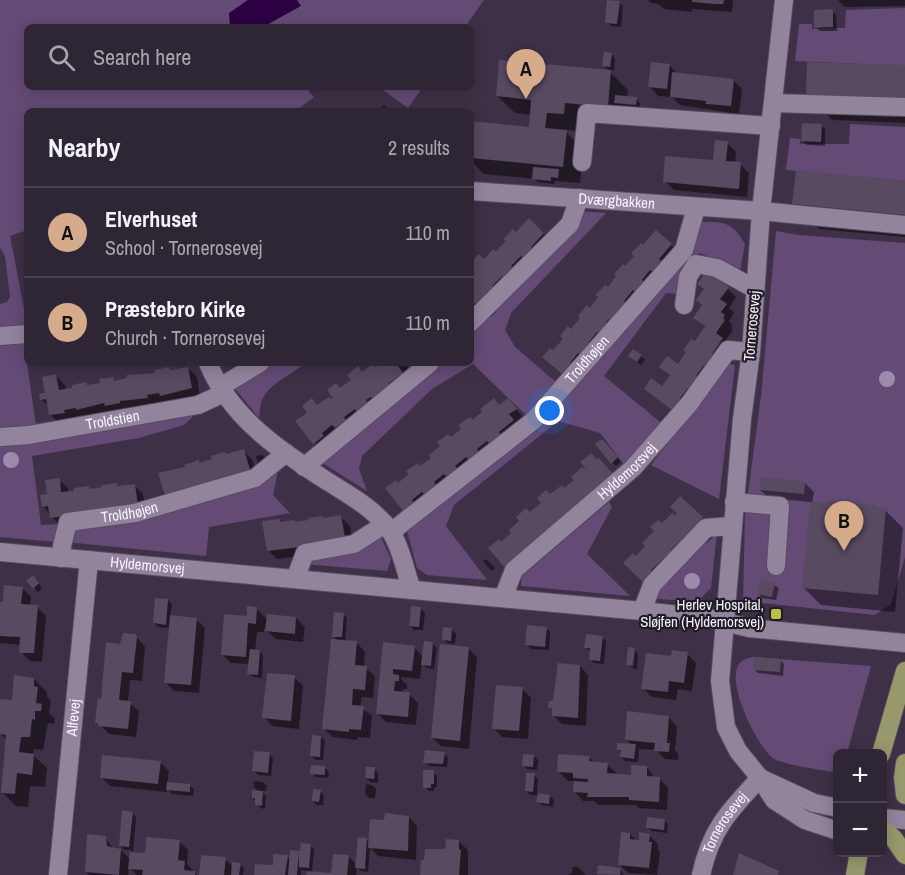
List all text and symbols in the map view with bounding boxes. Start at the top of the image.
search box [24,24,474,90]
icon: search [45,41,78,74]
text: Search here [93,42,191,72]
pin: A [506,50,546,99]
text: Nearby [48,130,120,165]
text: 2 results [388,134,450,161]
street label: Dværgbakken [578,187,656,214]
text: Elverhuset [105,204,197,234]
text: A [62,219,73,246]
text: 110 m [406,219,450,246]
text: School · Tornerosevej [105,234,262,261]
street label: Tornerosevej [738,290,765,362]
text: Præstebro Kirke [105,294,245,324]
text: B [62,309,73,336]
text: 110 m [406,309,450,336]
text: Church · Tornerosevej [105,324,265,351]
street label: Troldhøjen [560,331,614,388]
your location [535,396,564,425]
street label: Troldstien [84,405,141,435]
street label: Hyldemorsvej [592,438,661,504]
street label: Troldhøjen [100,496,160,527]
pin: B [824,502,864,551]
street label: Hyldemorsvej [109,551,186,579]
place label: Herlev Hospital, Sløjfen (Hyldemorsvej) [640,594,764,632]
marker: Herlev Hospital, Sløjfen (Hyldemorsvej) [769,607,783,621]
street label: Alfevej [61,698,85,738]
map controls [833,749,887,857]
button: + [833,749,887,803]
street label: Tornerosevej [697,787,752,856]
button: − [833,803,887,857]

